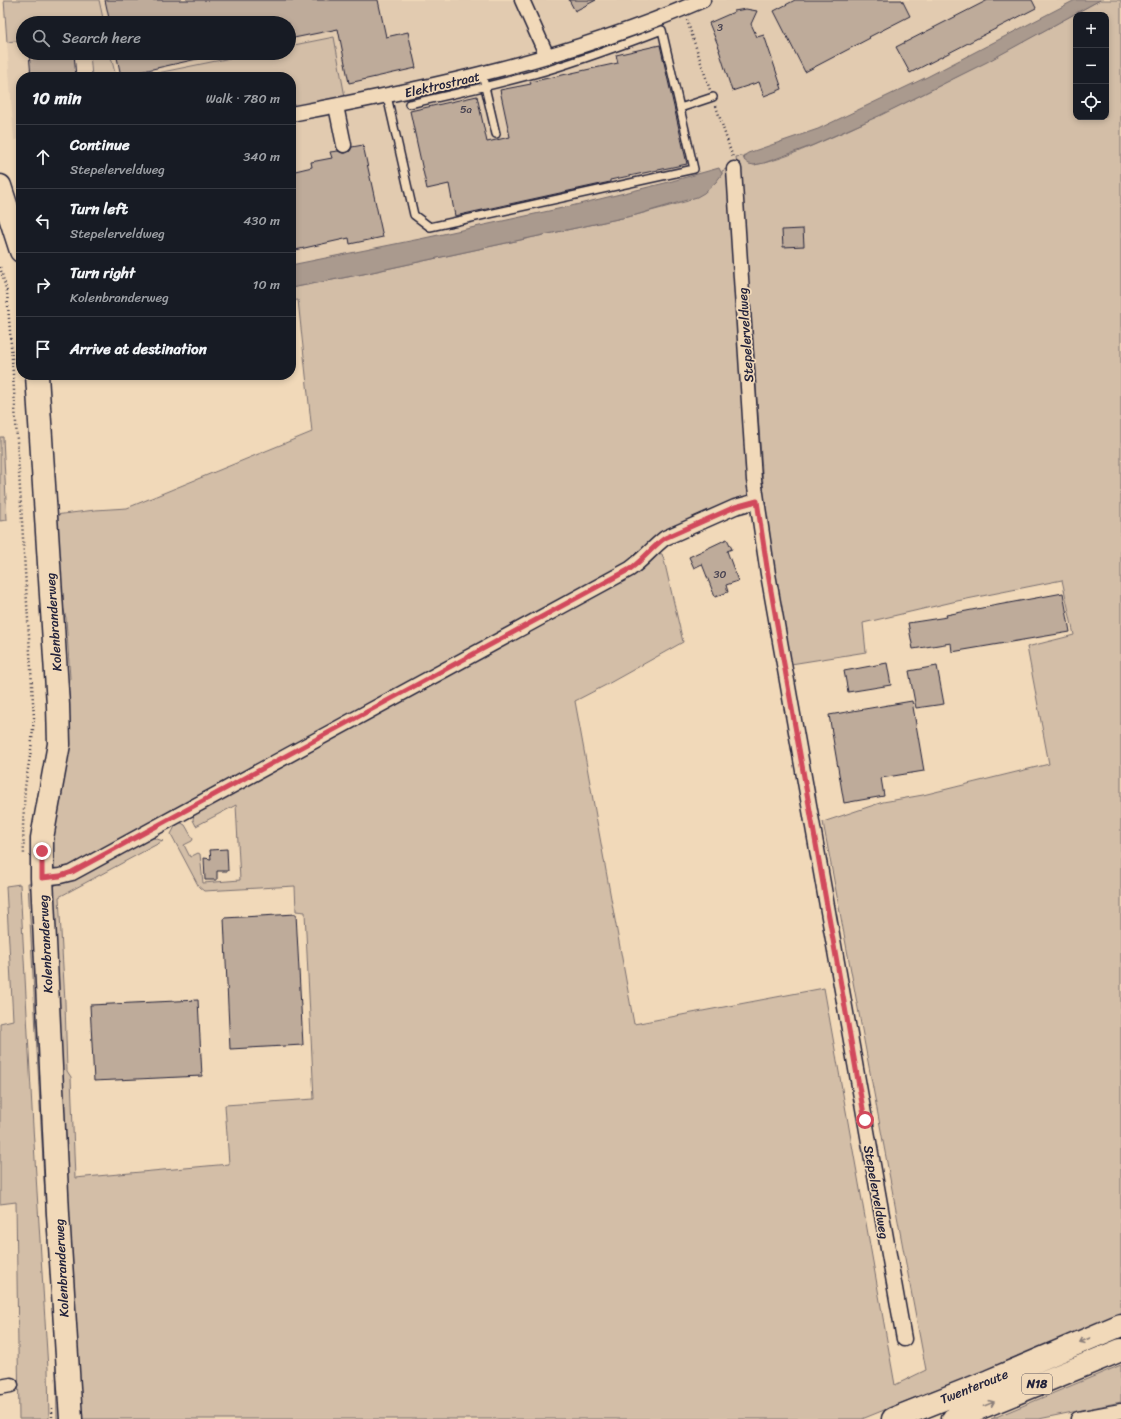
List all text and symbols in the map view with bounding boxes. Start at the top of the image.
map controls [1073,12,1109,120]
button: + [1073,12,1109,48]
search box [16,16,296,60]
house number: 3 [717,18,723,37]
text: Search here [62,25,141,51]
icon: search [30,27,52,49]
button: − [1073,48,1109,84]
street label: Elektrostraat [402,65,482,104]
text: 10 min [32,83,81,113]
button: locate [1073,84,1109,120]
text: Walk · 780 m [206,87,280,110]
house number: 5a [460,100,473,119]
text: Continue [70,132,130,158]
text: 340 m [243,145,280,168]
icon: ahead [32,146,54,168]
text: Stepelerveldweg [70,158,165,181]
text: Turn left [70,196,128,222]
text: 430 m [243,209,280,232]
icon: left [32,210,54,232]
text: Stepelerveldweg [70,222,165,245]
text: Turn right [70,260,135,286]
text: 10 m [253,273,280,296]
icon: right [32,274,54,296]
text: Kolenbranderweg [70,286,169,309]
street label: Stepelerveldweg [731,286,760,383]
text: Arrive at destination [70,336,207,362]
icon: arrive [32,338,54,360]
house number: 30 [714,565,727,584]
street label: Kolenbranderweg [39,571,68,672]
route end [33,842,51,860]
street label: Kolenbranderweg [31,894,60,994]
route start [856,1111,874,1129]
street label: Stepelerveldweg [857,1143,896,1241]
street label: Kolenbranderweg [47,1218,76,1318]
one-way arrow [1080,1337,1092,1344]
street label: Twenteroute [937,1362,1012,1411]
road number: N18 [1022,1374,1052,1394]
one-way arrow [982,1400,994,1408]

